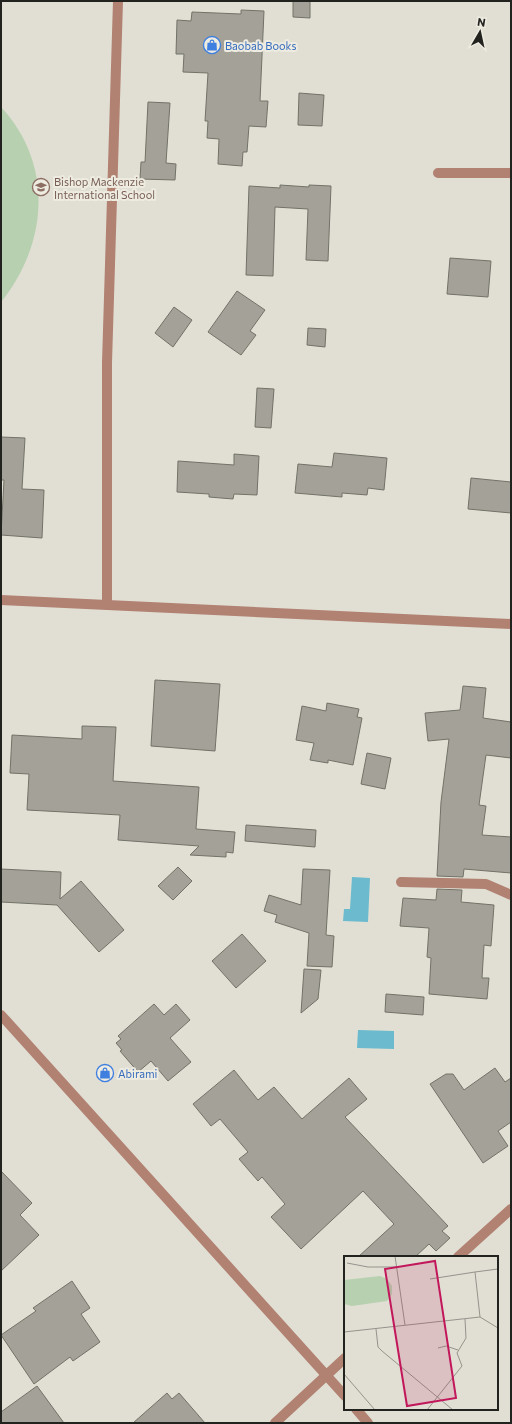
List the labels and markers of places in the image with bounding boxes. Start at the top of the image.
shop icon: Baobab Books [202,35,222,55]
place label: Baobab Books [225,39,297,52]
place label: Bishop Mackenzie International School [54,175,155,201]
school or university icon: Bishop Mackenzie International School [31,177,51,197]
shop icon: Abirami [95,1063,115,1083]
place label: Abirami [118,1067,158,1080]

